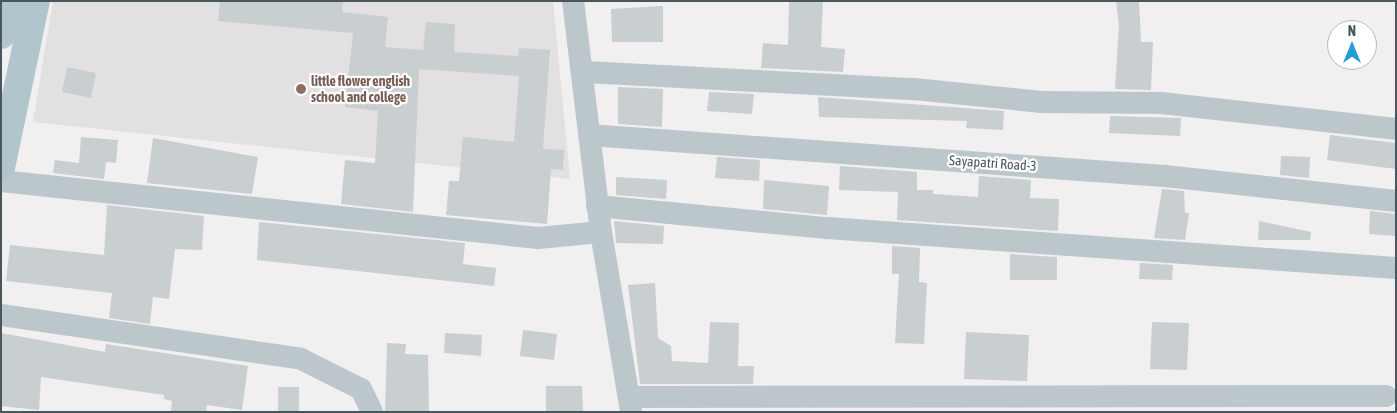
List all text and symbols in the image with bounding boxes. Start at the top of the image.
north arrow [1327,20,1377,70]
text: N [1348,23,1356,39]
place label: little flower english school and college [311,73,410,105]
marker: little flower english school and college [295,83,307,95]
street label: Sayapatri Road-3 [949,152,1037,174]

